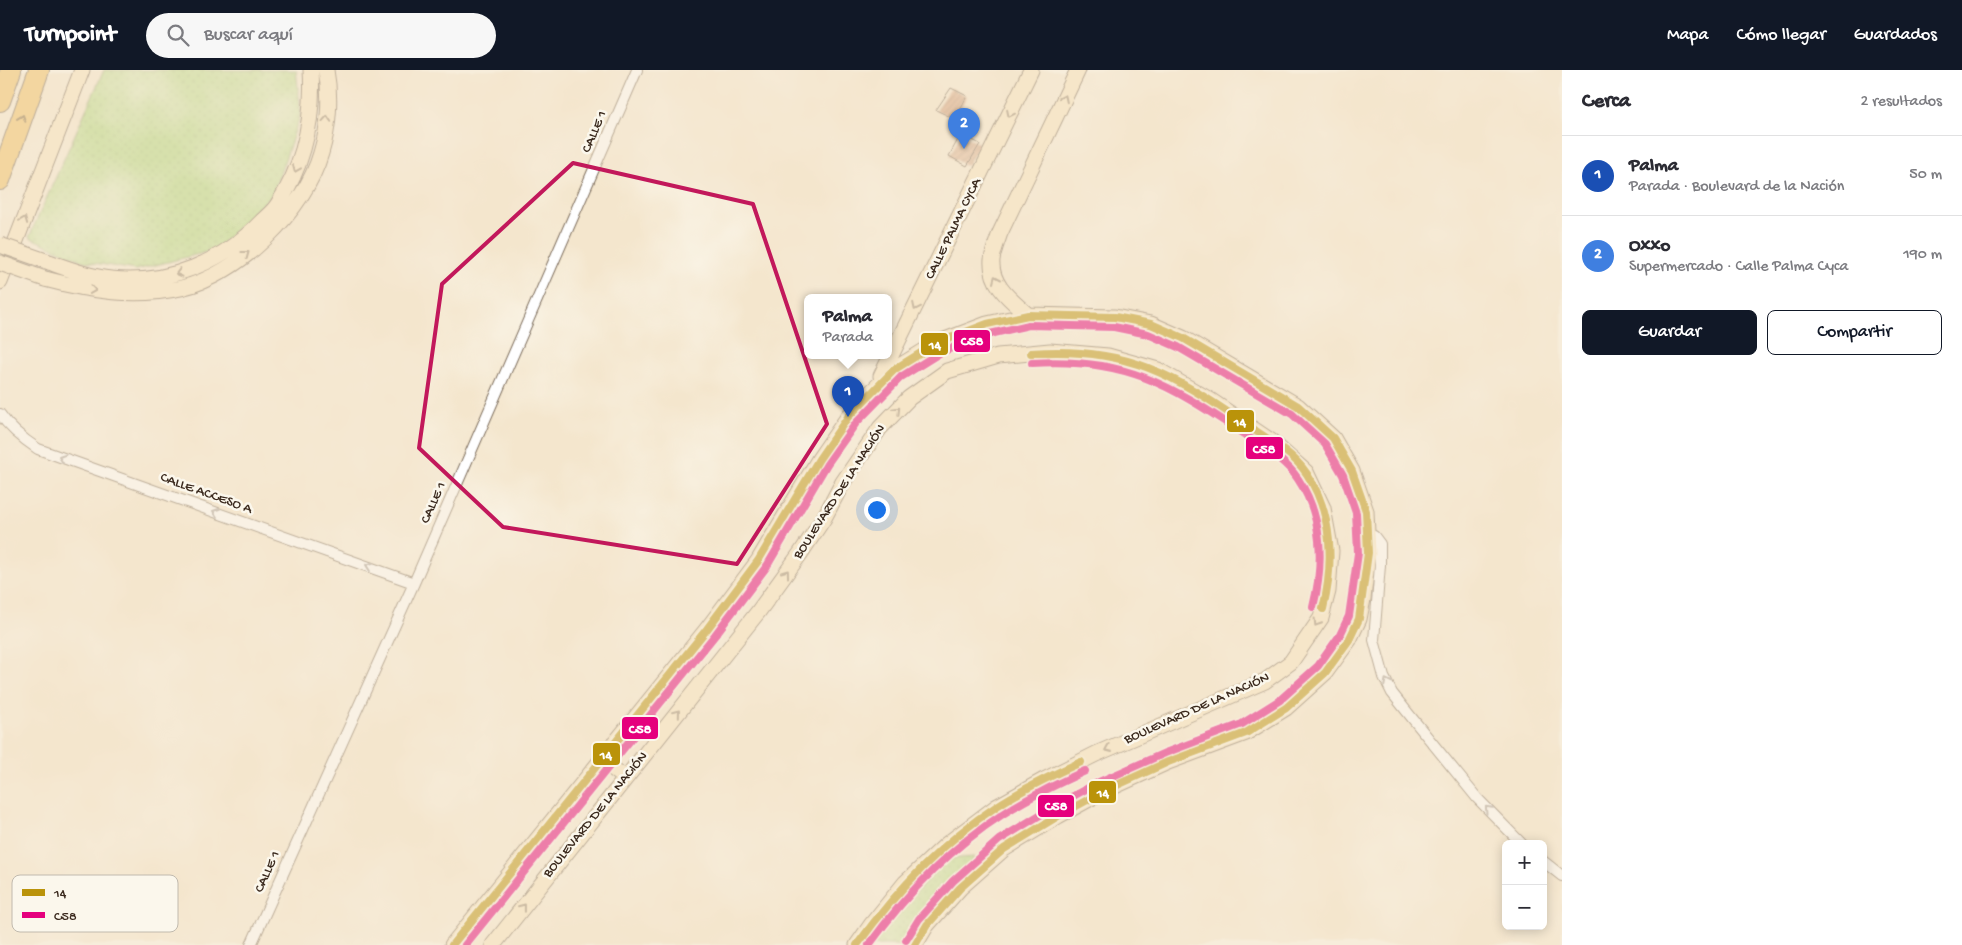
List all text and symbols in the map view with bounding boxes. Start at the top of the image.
search box [146,13,496,58]
text: Turnpoint [25,21,116,50]
icon: search [164,21,192,49]
text: Buscar aquí [204,24,293,47]
text: Mapa [1667,25,1708,46]
text: Cómo llegar [1736,25,1826,46]
text: Guardados [1854,25,1937,46]
text: Cerca [1582,90,1630,115]
text: 2 resultados [1861,93,1942,112]
one-way arrow [1058,95,1068,104]
pin: 2 [948,108,980,149]
street label: CALLE 1 [579,109,611,155]
one-way arrow [1005,109,1016,118]
one-way arrow [16,114,26,122]
one-way arrow [322,115,333,123]
text: Palma [1629,155,1678,178]
one-way arrow [291,164,302,173]
text: 1 [1595,166,1601,185]
text: 50 m [1909,166,1942,185]
street label: CALLE PALMA CYCA [922,175,986,282]
text: Parada · Boulevard de la Nación [1629,178,1844,197]
one-way arrow [18,217,28,225]
text: Oxxo [1629,235,1670,258]
text: 2 [1594,246,1602,265]
text: 190 m [1903,246,1942,265]
one-way arrow [240,252,249,260]
text: Supermercado · Calle Palma Cyca [1629,258,1848,277]
one-way arrow [174,267,183,278]
one-way arrow [991,275,1002,284]
one-way arrow [89,284,97,295]
popup [804,294,892,359]
one-way arrow [911,302,922,311]
text: Palma [823,306,872,329]
button: Guardar [1582,310,1757,355]
button: Compartir [1767,310,1942,355]
text: Parada [823,329,873,348]
line badge: C58 [953,329,991,353]
line badge: 14 [920,332,949,356]
text: C58 [960,334,984,351]
text: 14 [928,338,942,355]
pin: 1 [832,376,864,417]
one-way arrow [891,407,900,416]
line badge: 14 [1226,409,1255,433]
text: 14 [1233,415,1247,432]
street label: BOULEVARD DE LA NACIÓN [790,421,890,563]
line badge: C58 [1245,436,1284,460]
text: C58 [1252,442,1276,459]
one-way arrow [59,454,67,464]
street label: CALLE ACCESO A [158,469,255,519]
street label: CALLE 1 [417,480,451,526]
your location [864,497,890,523]
one-way arrow [212,508,220,518]
one-way arrow [365,562,373,572]
one-way arrow [781,570,789,579]
one-way arrow [1313,618,1323,627]
street label: BOULEVARD DE LA NACIÓN [1121,669,1272,749]
one-way arrow [1383,678,1393,687]
one-way arrow [672,709,681,718]
line badge: C58 [621,716,659,740]
text: C58 [628,722,652,739]
line badge: 14 [592,742,621,766]
one-way arrow [1104,743,1113,754]
text: 14 [599,748,613,765]
street label: BOULEVARD DE LA NACIÓN [539,749,652,882]
line badge: 14 [1088,780,1117,804]
text: 14 [1096,786,1110,803]
line badge: C58 [1037,794,1075,818]
text: C58 [1044,799,1068,816]
one-way arrow [1485,806,1494,815]
map controls [1502,840,1547,930]
button: + [1502,840,1547,885]
street label: CALLE 1 [251,849,285,895]
legend [12,875,178,932]
button: − [1502,885,1547,930]
text: 14 [53,886,67,903]
one-way arrow [517,904,525,913]
text: C58 [54,909,77,926]

